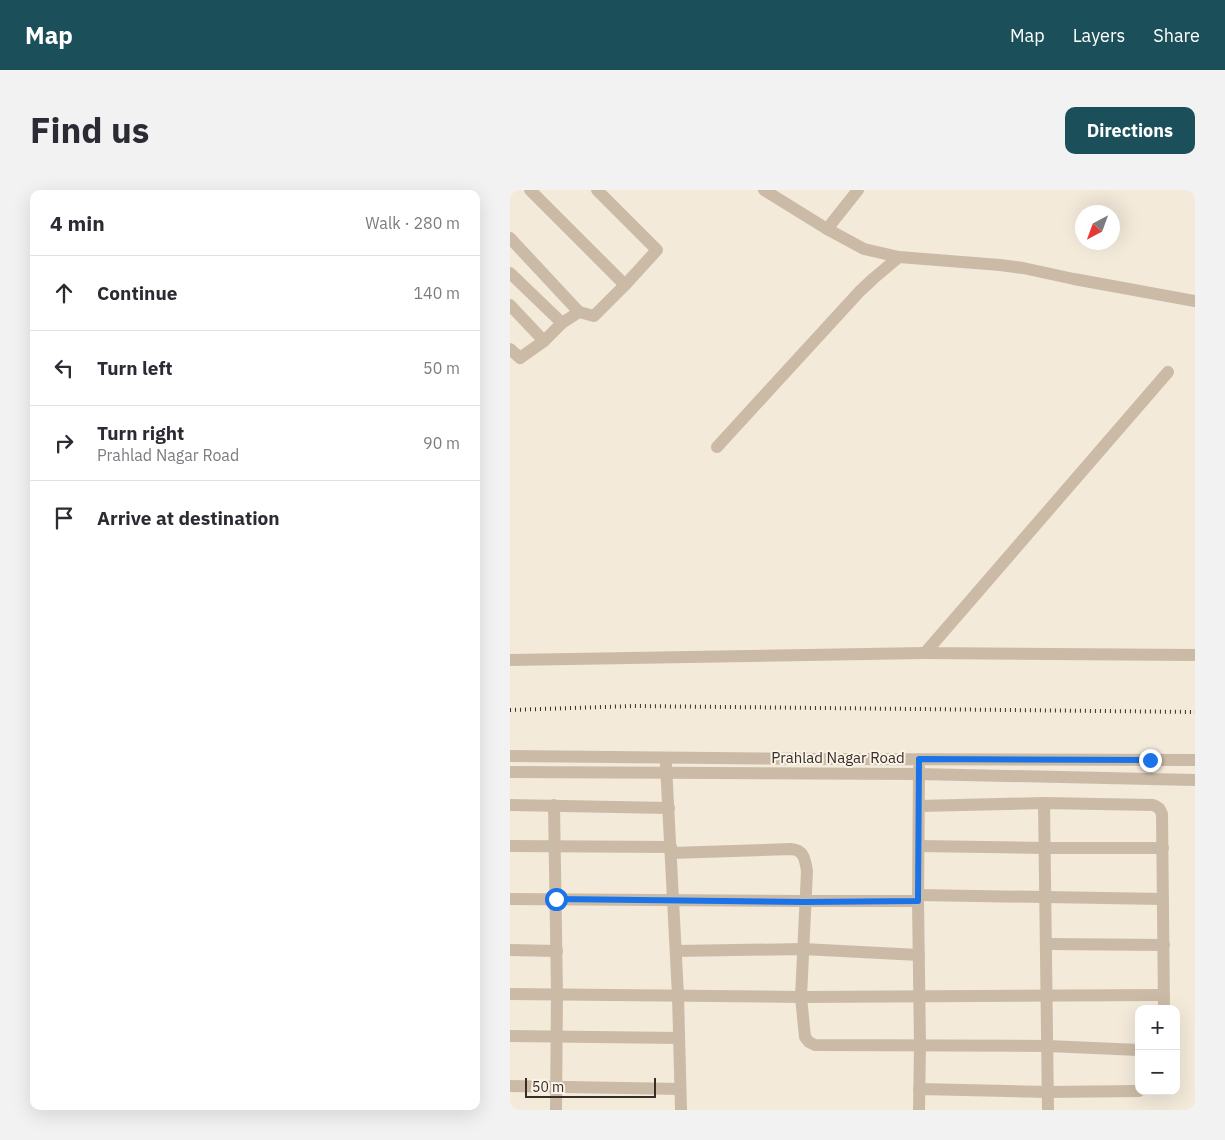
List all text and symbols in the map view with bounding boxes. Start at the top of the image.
text: Map [25,19,73,51]
text: Map [1010,24,1045,47]
text: Layers [1073,24,1125,47]
text: Share [1153,24,1200,47]
text: Find us [30,107,149,153]
button: Directions [1065,107,1195,154]
north arrow [1075,205,1120,250]
text: 4 min [50,209,105,237]
text: Walk · 280 m [365,213,460,233]
icon: ahead [50,279,78,307]
text: Continue [97,281,177,305]
text: 140 m [413,283,460,303]
icon: left [50,354,78,382]
text: Turn left [97,356,173,380]
text: 50 m [423,358,460,378]
text: Turn right [97,421,184,445]
icon: right [50,429,78,457]
text: 90 m [423,433,460,453]
text: Prahlad Nagar Road [97,445,239,465]
icon: arrive [50,504,78,532]
text: Arrive at destination [97,506,280,530]
street label: Prahlad Nagar Road [771,748,905,767]
route end [1139,749,1162,772]
route start [545,888,568,911]
map controls [1135,1005,1180,1095]
button: + [1135,1005,1180,1050]
button: − [1135,1050,1180,1095]
scale bar [525,1075,656,1098]
text: 50 m [532,1078,564,1096]

